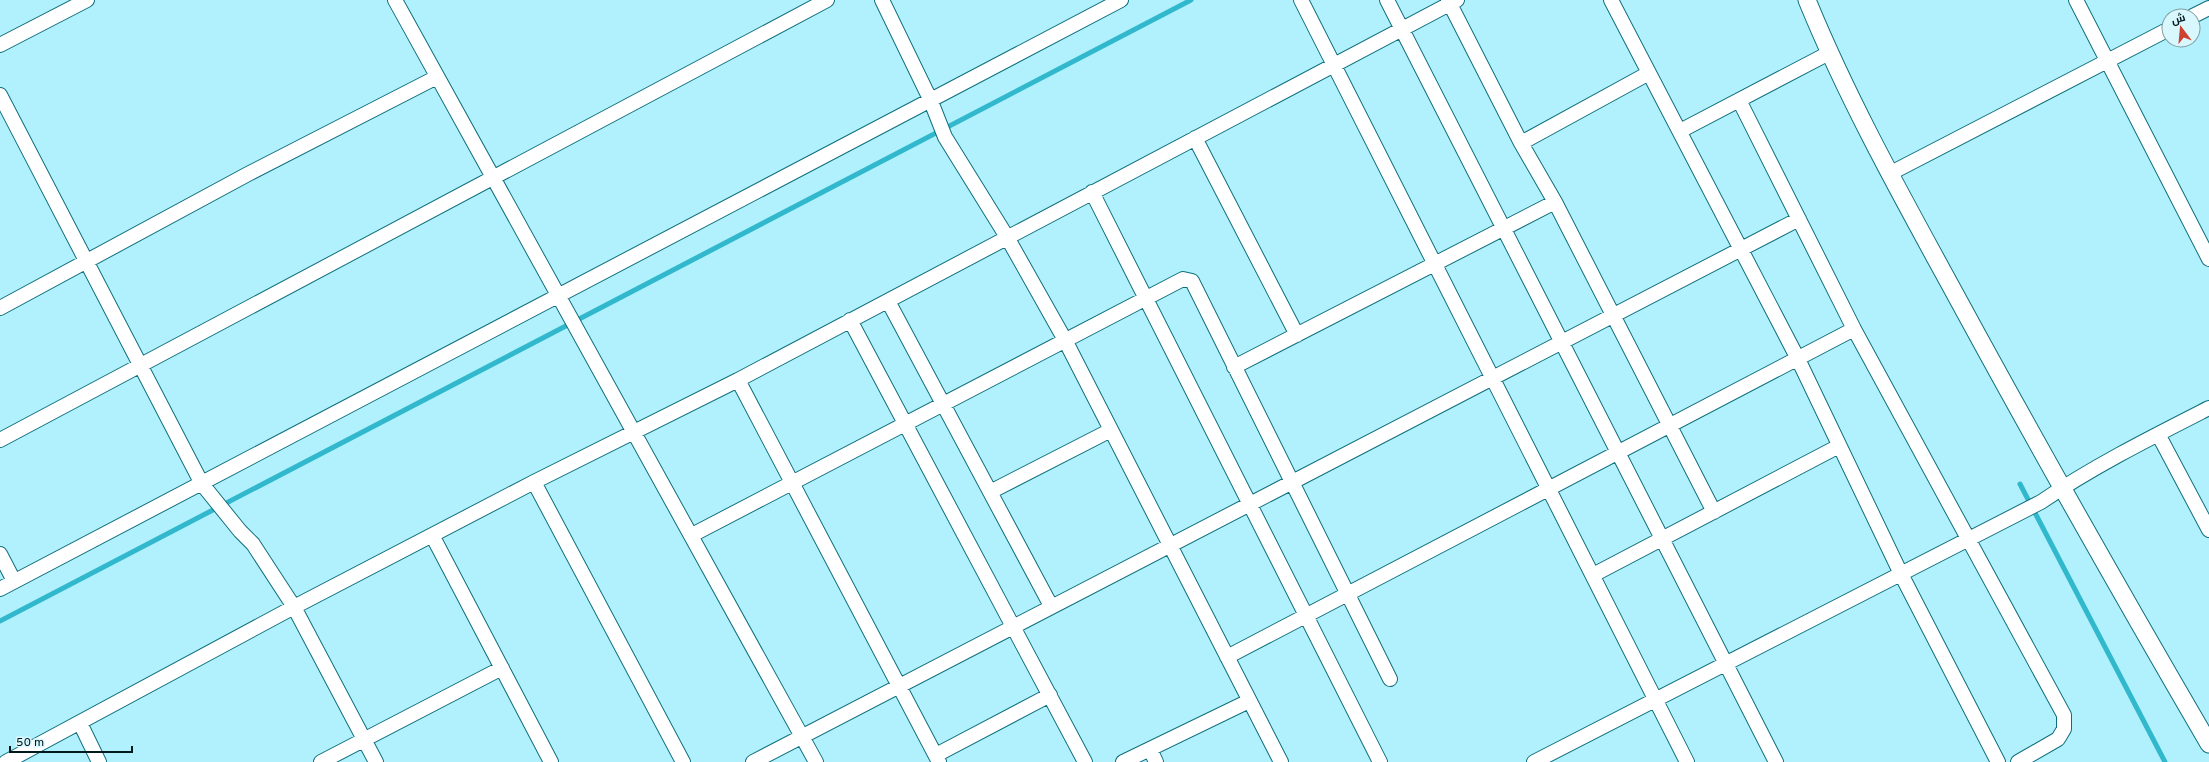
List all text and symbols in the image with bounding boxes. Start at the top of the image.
north arrow [2161,8,2201,48]
text: ش [2170,11,2187,28]
scale bar [10,728,132,754]
text: 50 m [16,735,44,751]

